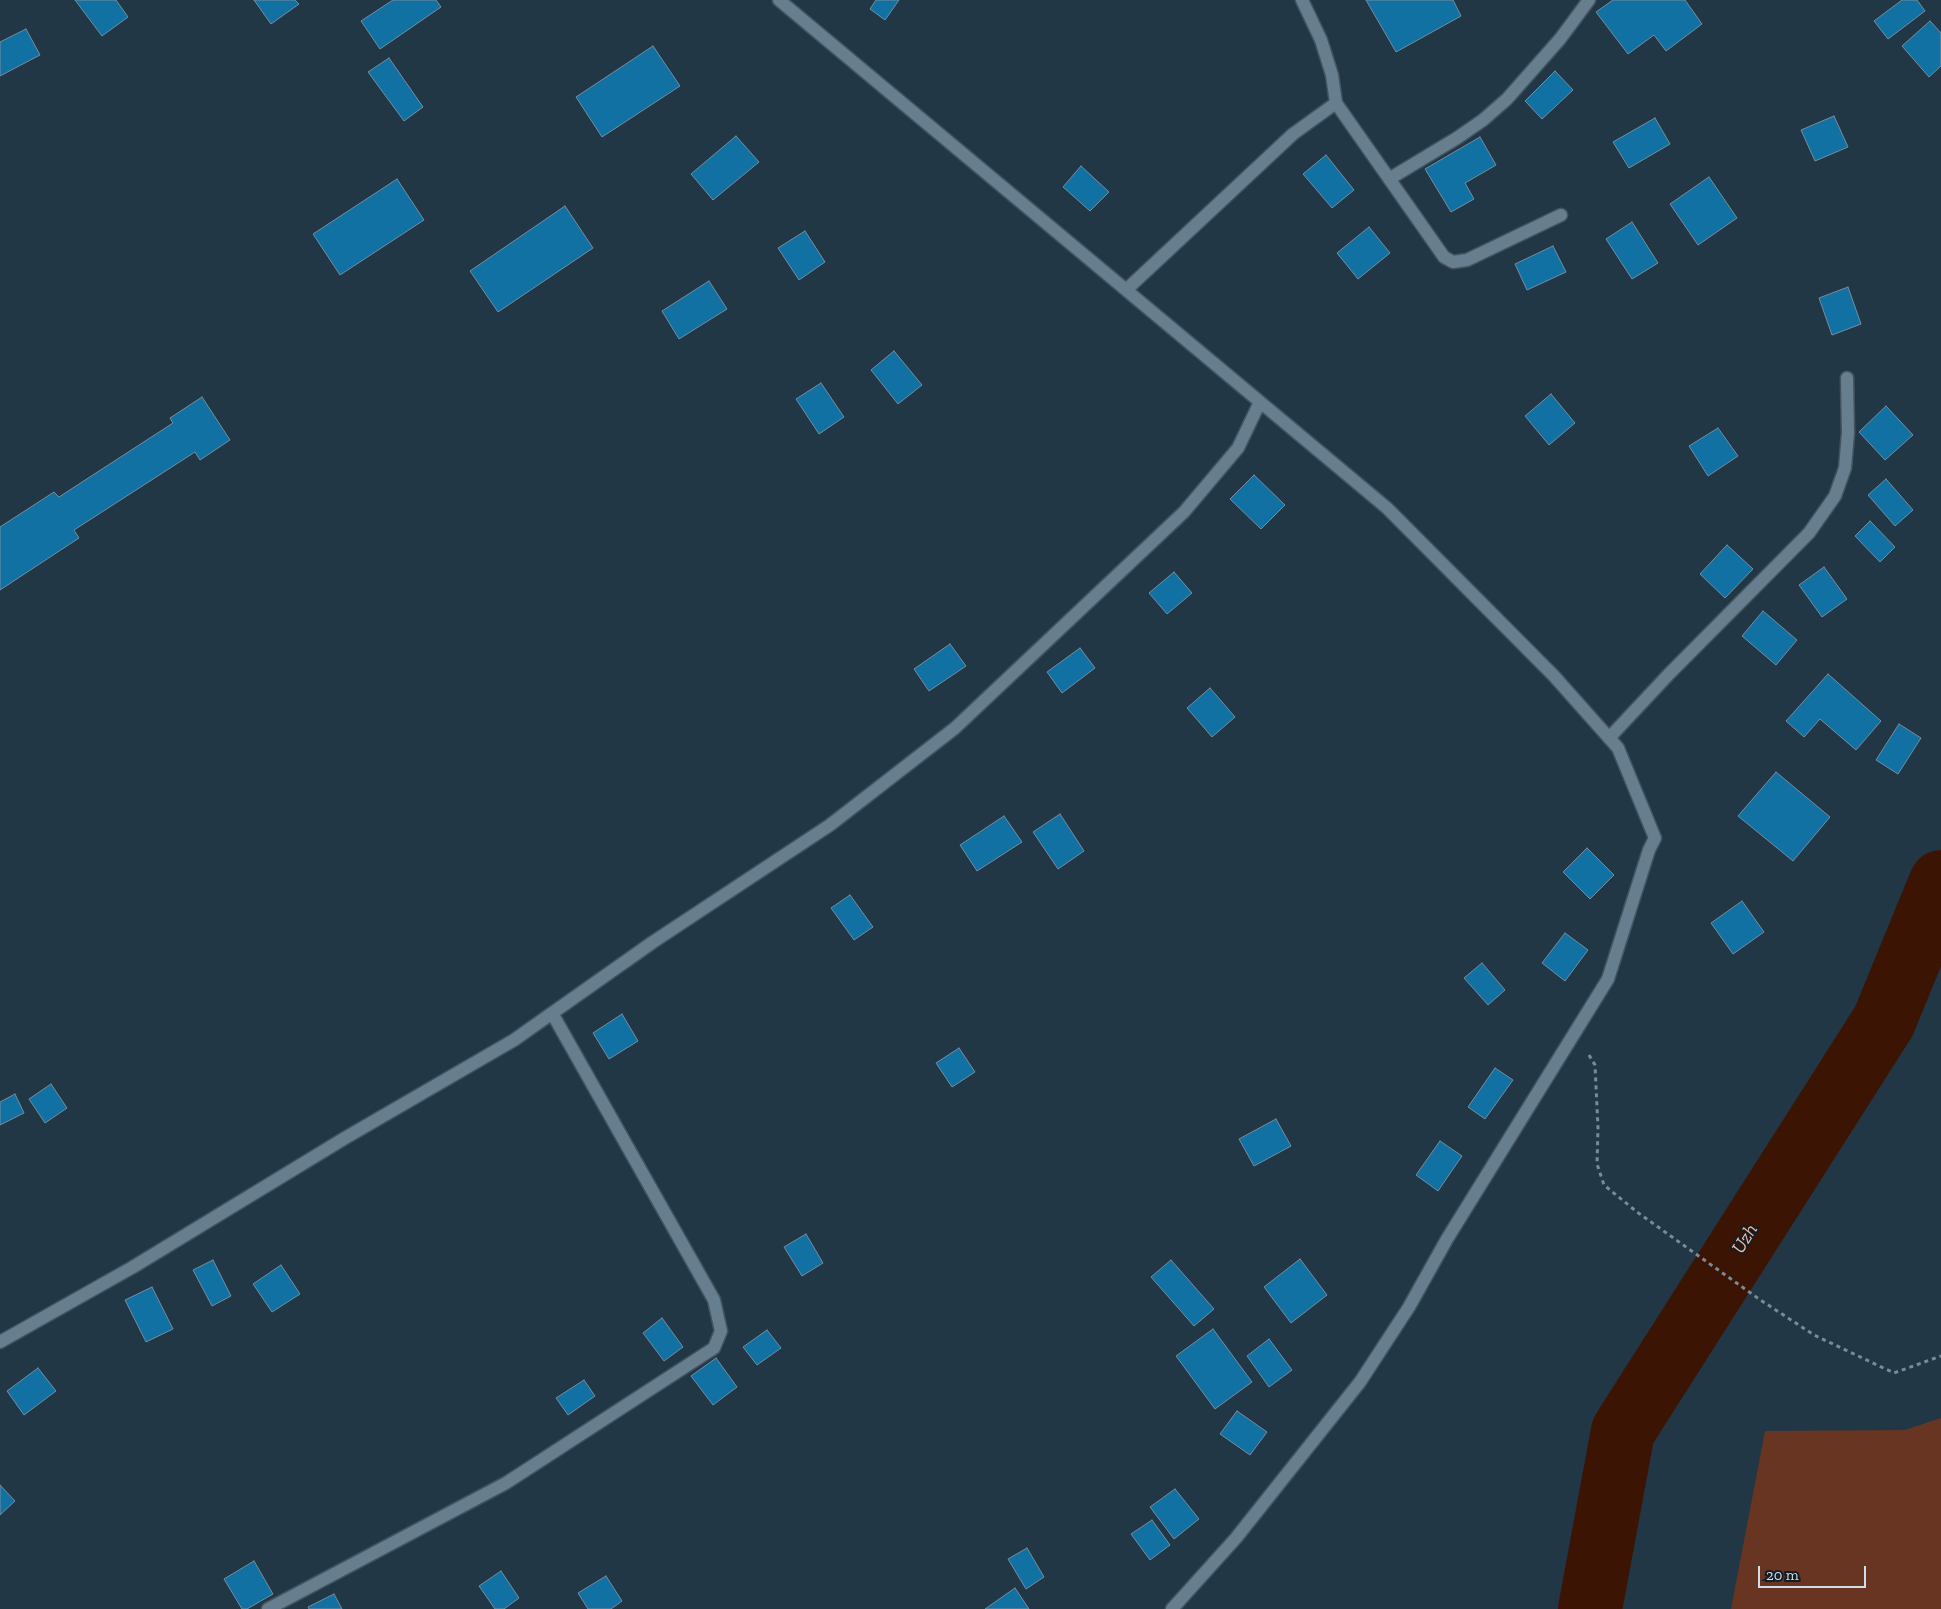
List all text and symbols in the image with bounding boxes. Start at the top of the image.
water label: Uzh [1727,1220,1763,1258]
scale bar [1761,1556,1868,1588]
text: 20 m [1766,1566,1799,1584]

